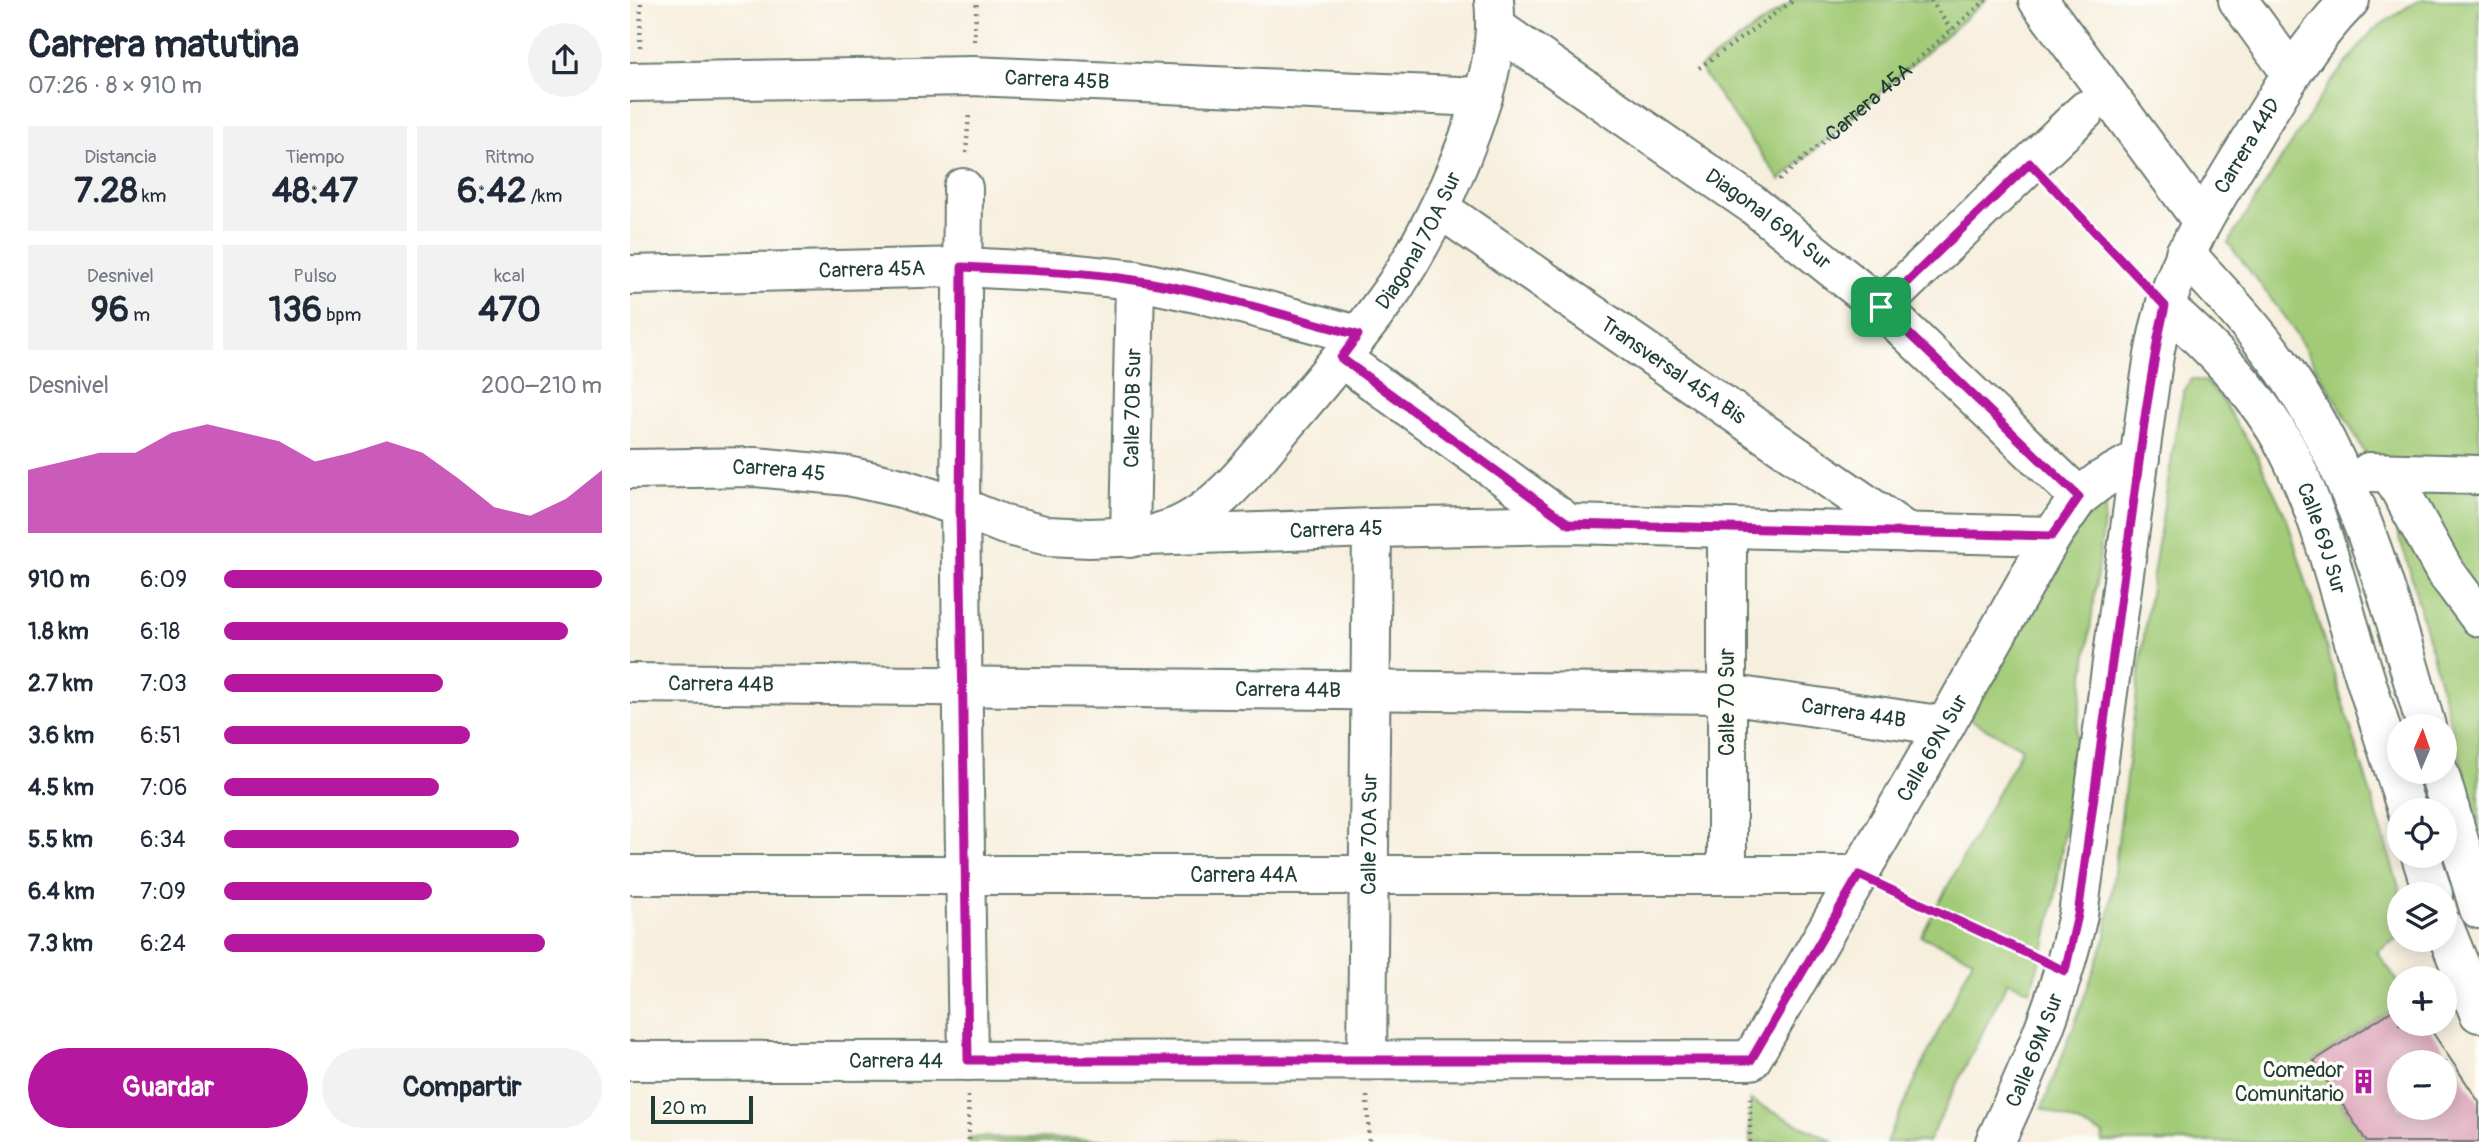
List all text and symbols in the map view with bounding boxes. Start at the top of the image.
text: Carrera matutina [28,21,299,69]
button: share [528,23,602,97]
street label: Carrera 45A [1820,57,1918,147]
street label: Carrera 45B [1004,64,1110,95]
text: 07:26 · 8 × 910 m [28,71,202,100]
street label: Carrera 44D [2208,93,2286,199]
text: Distancia [84,145,157,169]
text: Tiempo [285,145,345,169]
text: Ritmo [485,145,534,169]
street label: Diagonal 69N Sur [1700,162,1837,276]
street label: Diagonal 70A Sur [1369,167,1467,315]
text: 7.28 [74,169,138,213]
text: 48:47 [272,169,358,213]
text: 6:42 [457,169,527,213]
text: km [138,184,166,208]
text: /km [527,184,562,208]
street label: Carrera 45A [818,254,926,284]
text: Desnivel [87,264,154,288]
text: Pulso [293,264,337,288]
text: kcal [494,264,525,288]
pin [1851,277,1911,337]
text: 96 [91,288,129,332]
text: 136 [269,288,322,332]
text: 470 [478,288,541,332]
icon: arrive [1862,288,1900,326]
text: m [129,303,150,327]
text: bpm [322,303,361,327]
street label: Transversal 45A Bis [1595,310,1752,431]
street label: Calle 70B Sur [1118,347,1147,468]
text: Desnivel [28,371,109,400]
text: 200–210 m [481,371,602,400]
street label: Carrera 45 [732,453,827,487]
street label: Calle 69J Sur [2291,478,2353,597]
street label: Carrera 45 [1289,514,1383,544]
text: 910 m [28,565,90,594]
text: 6:09 [140,565,187,594]
text: 1.8 km [28,617,89,646]
text: 6:18 [140,617,180,646]
street label: Calle 70 Sur [1714,648,1741,756]
text: 2.7 km [28,669,93,698]
text: 7:03 [140,669,187,698]
street label: Carrera 44B [668,670,774,698]
street label: Carrera 44B [1235,676,1341,704]
street label: Calle 69N Sur [1891,689,1974,806]
street label: Carrera 44B [1799,692,1908,734]
north arrow [2387,714,2457,784]
map controls [2387,714,2457,1120]
text: 3.6 km [28,721,94,750]
text: 6:51 [140,721,181,750]
text: 4.5 km [28,773,94,802]
text: 7:06 [140,773,187,802]
street label: Calle 70A Sur [1355,773,1383,895]
button: locate [2387,798,2457,868]
text: 5.5 km [28,825,93,854]
text: 6:34 [140,825,186,854]
street label: Carrera 44A [1190,862,1298,889]
text: 6.4 km [28,877,95,906]
text: 7:09 [140,877,186,906]
button: layers [2387,882,2457,952]
text: 7.3 km [28,929,93,958]
text: 6:24 [140,929,186,958]
button: + [2387,966,2457,1036]
street label: Calle 69M Sur [1999,989,2069,1111]
street label: Carrera 44 [849,1047,943,1074]
button: Guardar [28,1048,308,1128]
button: Compartir [322,1048,602,1128]
button: − [2387,1050,2457,1120]
place label: Comedor Comunitario [2235,1057,2345,1108]
building icon: Comedor Comunitario [2350,1068,2378,1096]
scale bar [651,1093,752,1125]
text: 20 m [662,1096,707,1120]

